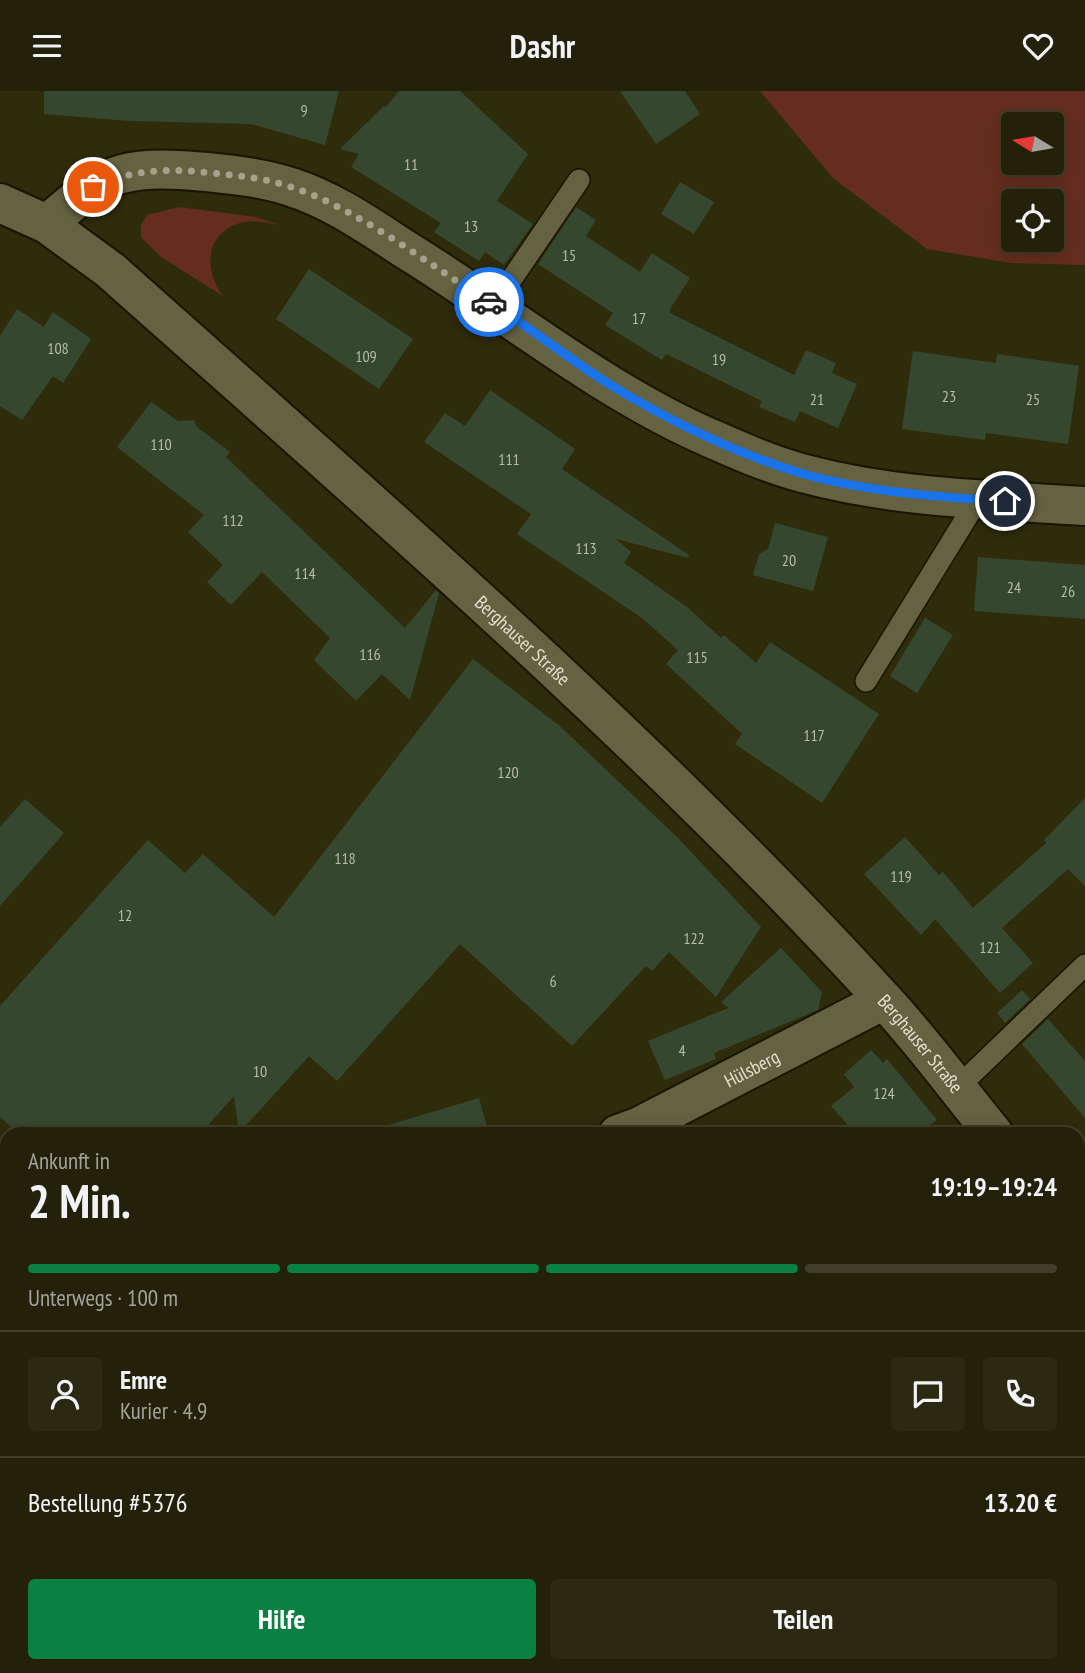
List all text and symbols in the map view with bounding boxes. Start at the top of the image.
text: Dashr [510,25,575,67]
icon: menu [28,27,66,65]
icon: heart [1019,27,1057,65]
house number: 9 [300,100,308,120]
north arrow [1001,112,1064,175]
map controls [1001,112,1064,252]
house number: 11 [404,154,418,174]
pin [63,157,123,217]
icon: bag [74,168,112,206]
button: locate [1001,189,1064,252]
house number: 13 [464,216,478,236]
house number: 15 [562,245,576,265]
courier [454,267,524,337]
icon: car [470,283,508,321]
house number: 17 [632,308,646,328]
house number: 108 [47,338,69,358]
house number: 109 [355,346,377,366]
house number: 19 [712,349,726,369]
house number: 23 [942,386,956,406]
house number: 21 [810,389,824,409]
house number: 25 [1026,389,1040,409]
house number: 110 [150,434,172,454]
house number: 111 [498,449,520,469]
pin [975,471,1035,531]
icon: home [986,482,1024,520]
house number: 112 [222,510,244,530]
house number: 113 [575,538,597,558]
house number: 20 [782,550,796,570]
house number: 114 [294,563,316,583]
house number: 24 [1007,577,1021,597]
house number: 26 [1061,581,1075,601]
street label: Berghauser Straße [470,590,576,690]
house number: 116 [359,644,381,664]
house number: 115 [686,647,708,667]
house number: 117 [803,725,825,745]
house number: 120 [497,762,519,782]
house number: 118 [334,848,356,868]
house number: 119 [890,866,912,886]
house number: 12 [118,905,132,925]
house number: 122 [683,928,705,948]
house number: 121 [979,937,1001,957]
house number: 6 [549,971,557,991]
street label: Berghauser Straße [873,989,969,1098]
house number: 4 [678,1040,686,1060]
street label: Hülsberg [720,1044,783,1093]
house number: 10 [253,1061,267,1081]
house number: 124 [873,1083,895,1103]
text: Ankunft in [28,1146,110,1175]
text: 19:19–19:24 [930,1170,1057,1203]
text: 2 Min. [28,1171,131,1231]
text: Unterwegs · 100 m [28,1283,178,1312]
button: person [28,1357,102,1431]
button: chat [891,1357,965,1431]
button: phone [983,1357,1057,1431]
text: Emre [120,1363,167,1396]
text: Kurier · 4.9 [120,1396,207,1425]
text: Bestellung #5376 [28,1486,188,1519]
text: 13.20 € [984,1486,1057,1519]
button: Hilfe [28,1579,536,1659]
button: Teilen [550,1579,1057,1659]

